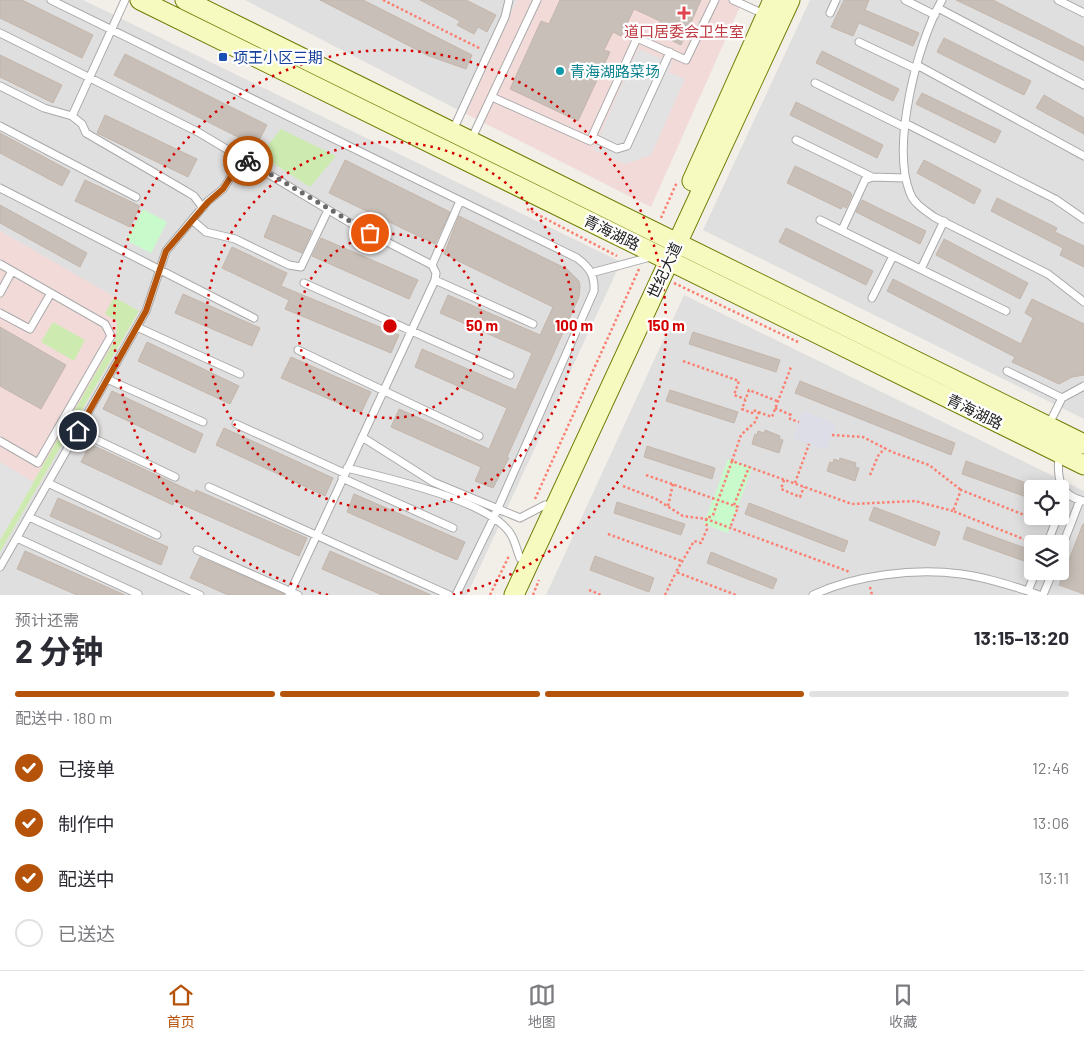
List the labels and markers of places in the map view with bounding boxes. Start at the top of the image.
marker: 道口居委会卫生室 [677,6,691,20]
place label: 道口居委会卫生室 [624,22,744,40]
place label: 项王小区三期 [233,48,323,66]
marker: 项王小区三期 [217,51,229,63]
place label: 青海湖路菜场 [570,62,660,80]
marker: 青海湖路菜场 [554,65,566,77]
pin [349,212,391,254]
centre of rings [381,317,399,335]
pin [57,410,99,452]

